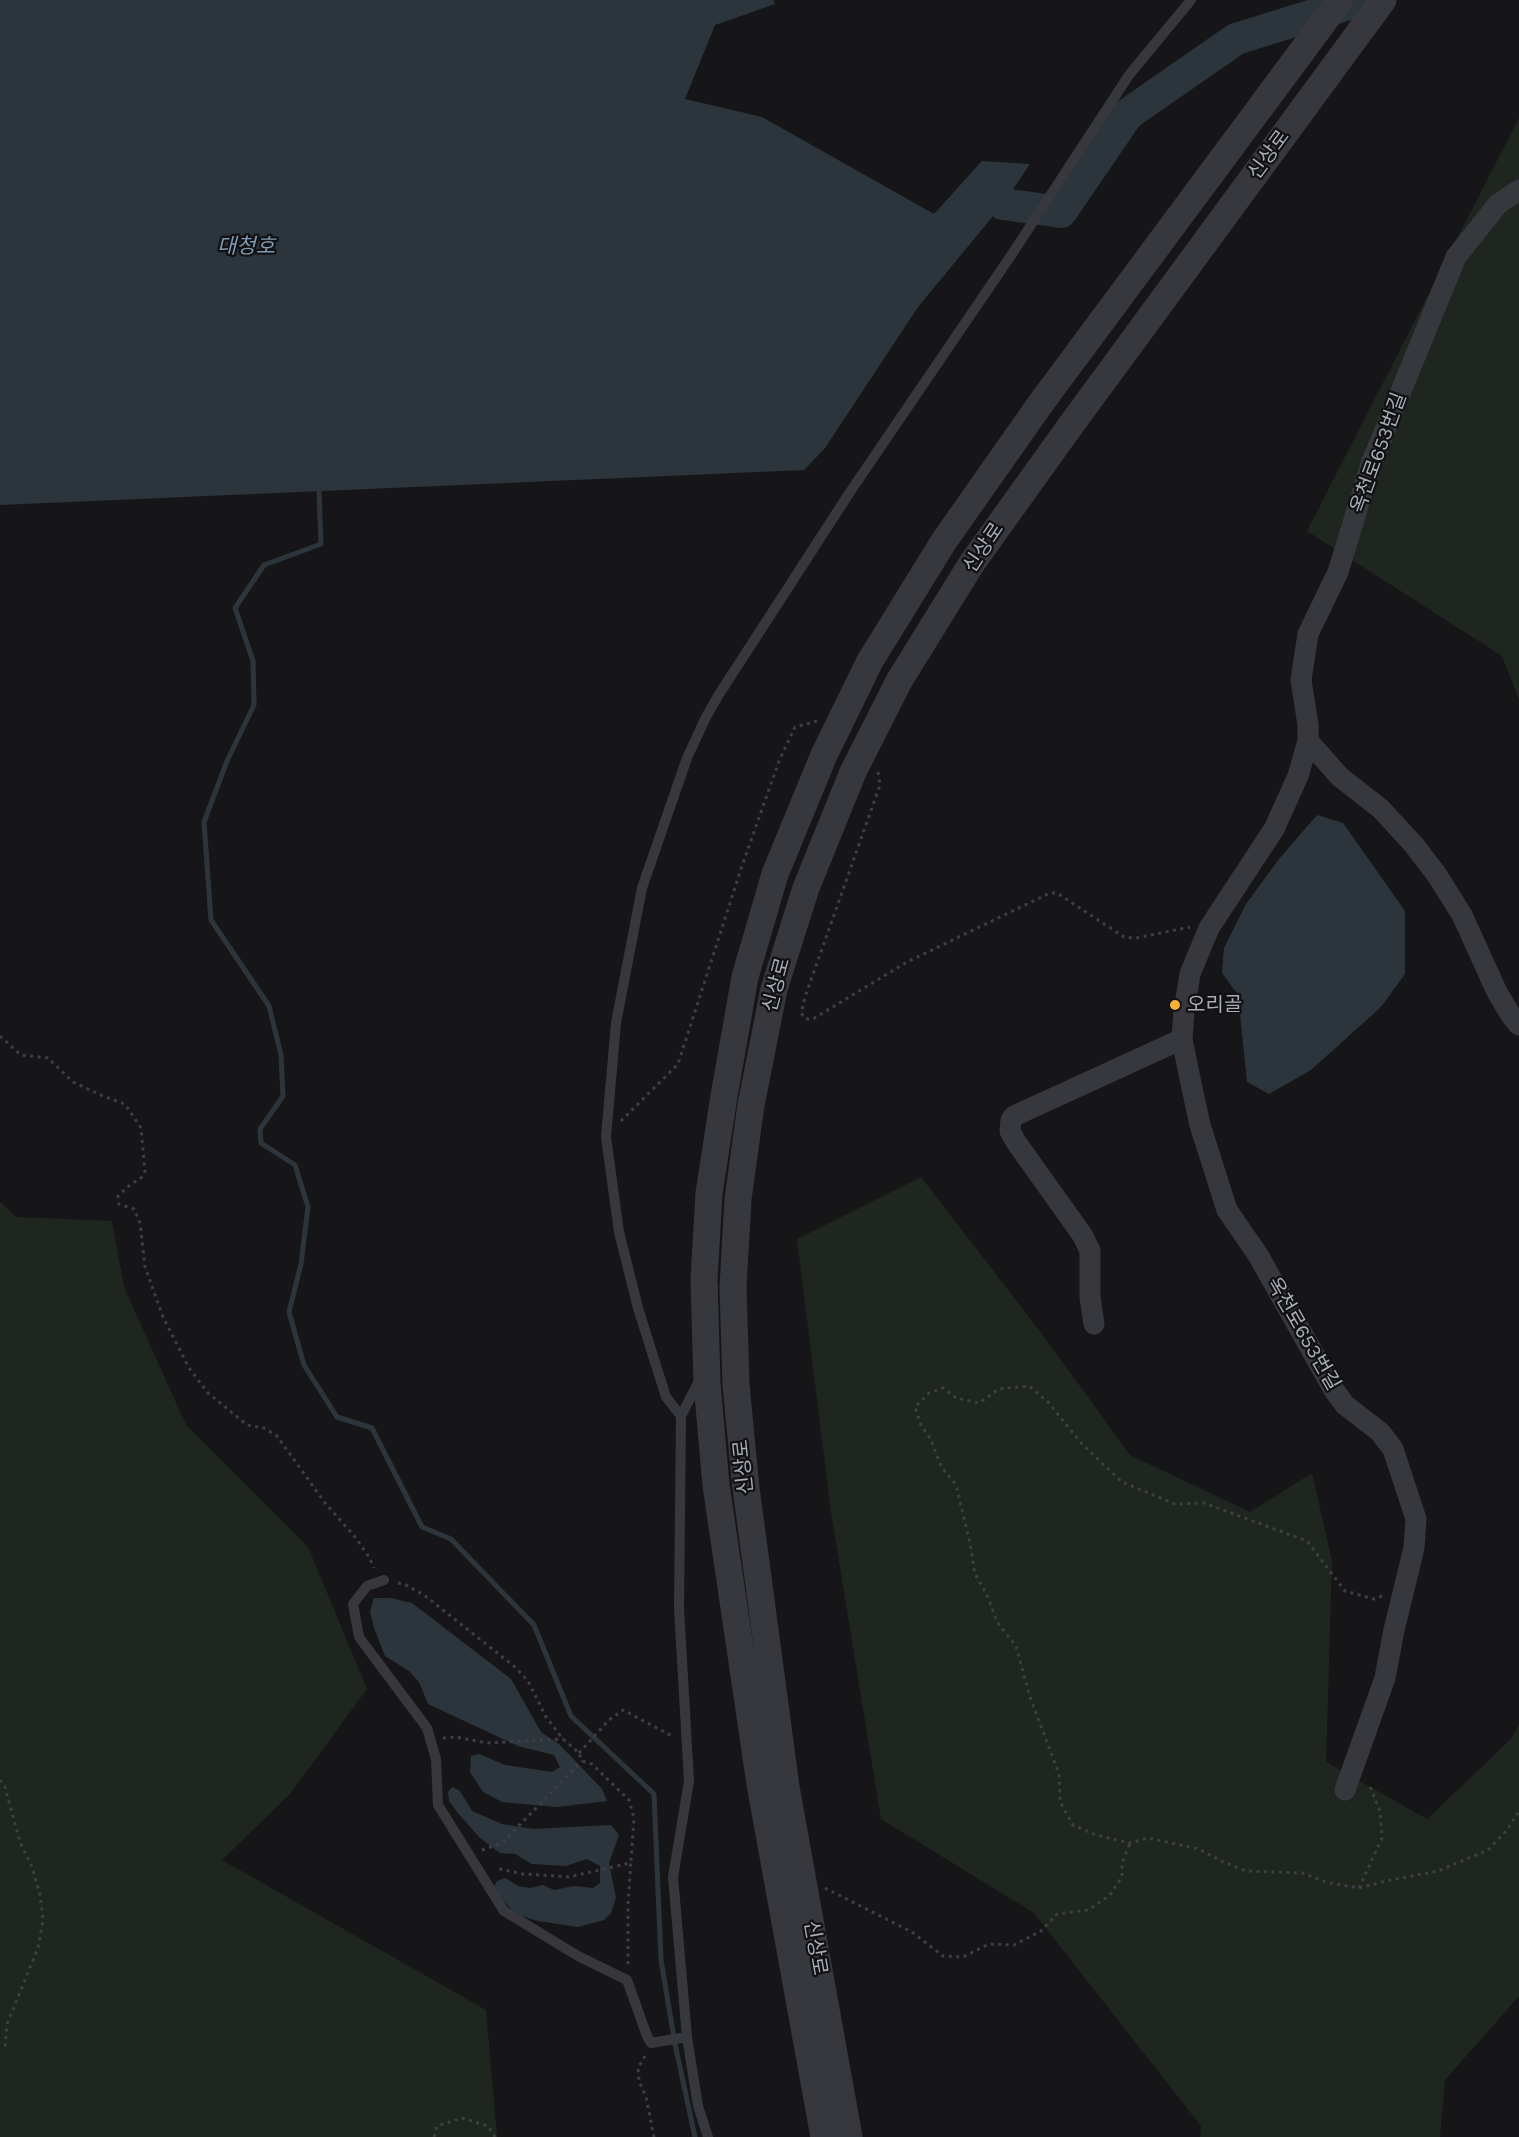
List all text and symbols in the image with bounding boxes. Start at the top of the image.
street label: 신상로 [1243,126,1295,184]
water label: 대청호 [217,234,275,260]
street label: 옥천로653번길 [1346,389,1412,517]
street label: 신상로 [959,518,1009,578]
street label: 신상로 [758,955,796,1015]
place label: 오리골 [1187,993,1242,1017]
marker: 오리골 [1168,998,1182,1012]
street label: 옥천로653번길 [1261,1273,1345,1395]
street label: 신상로 [729,1438,759,1496]
street label: 신상로 [798,1919,832,1977]

